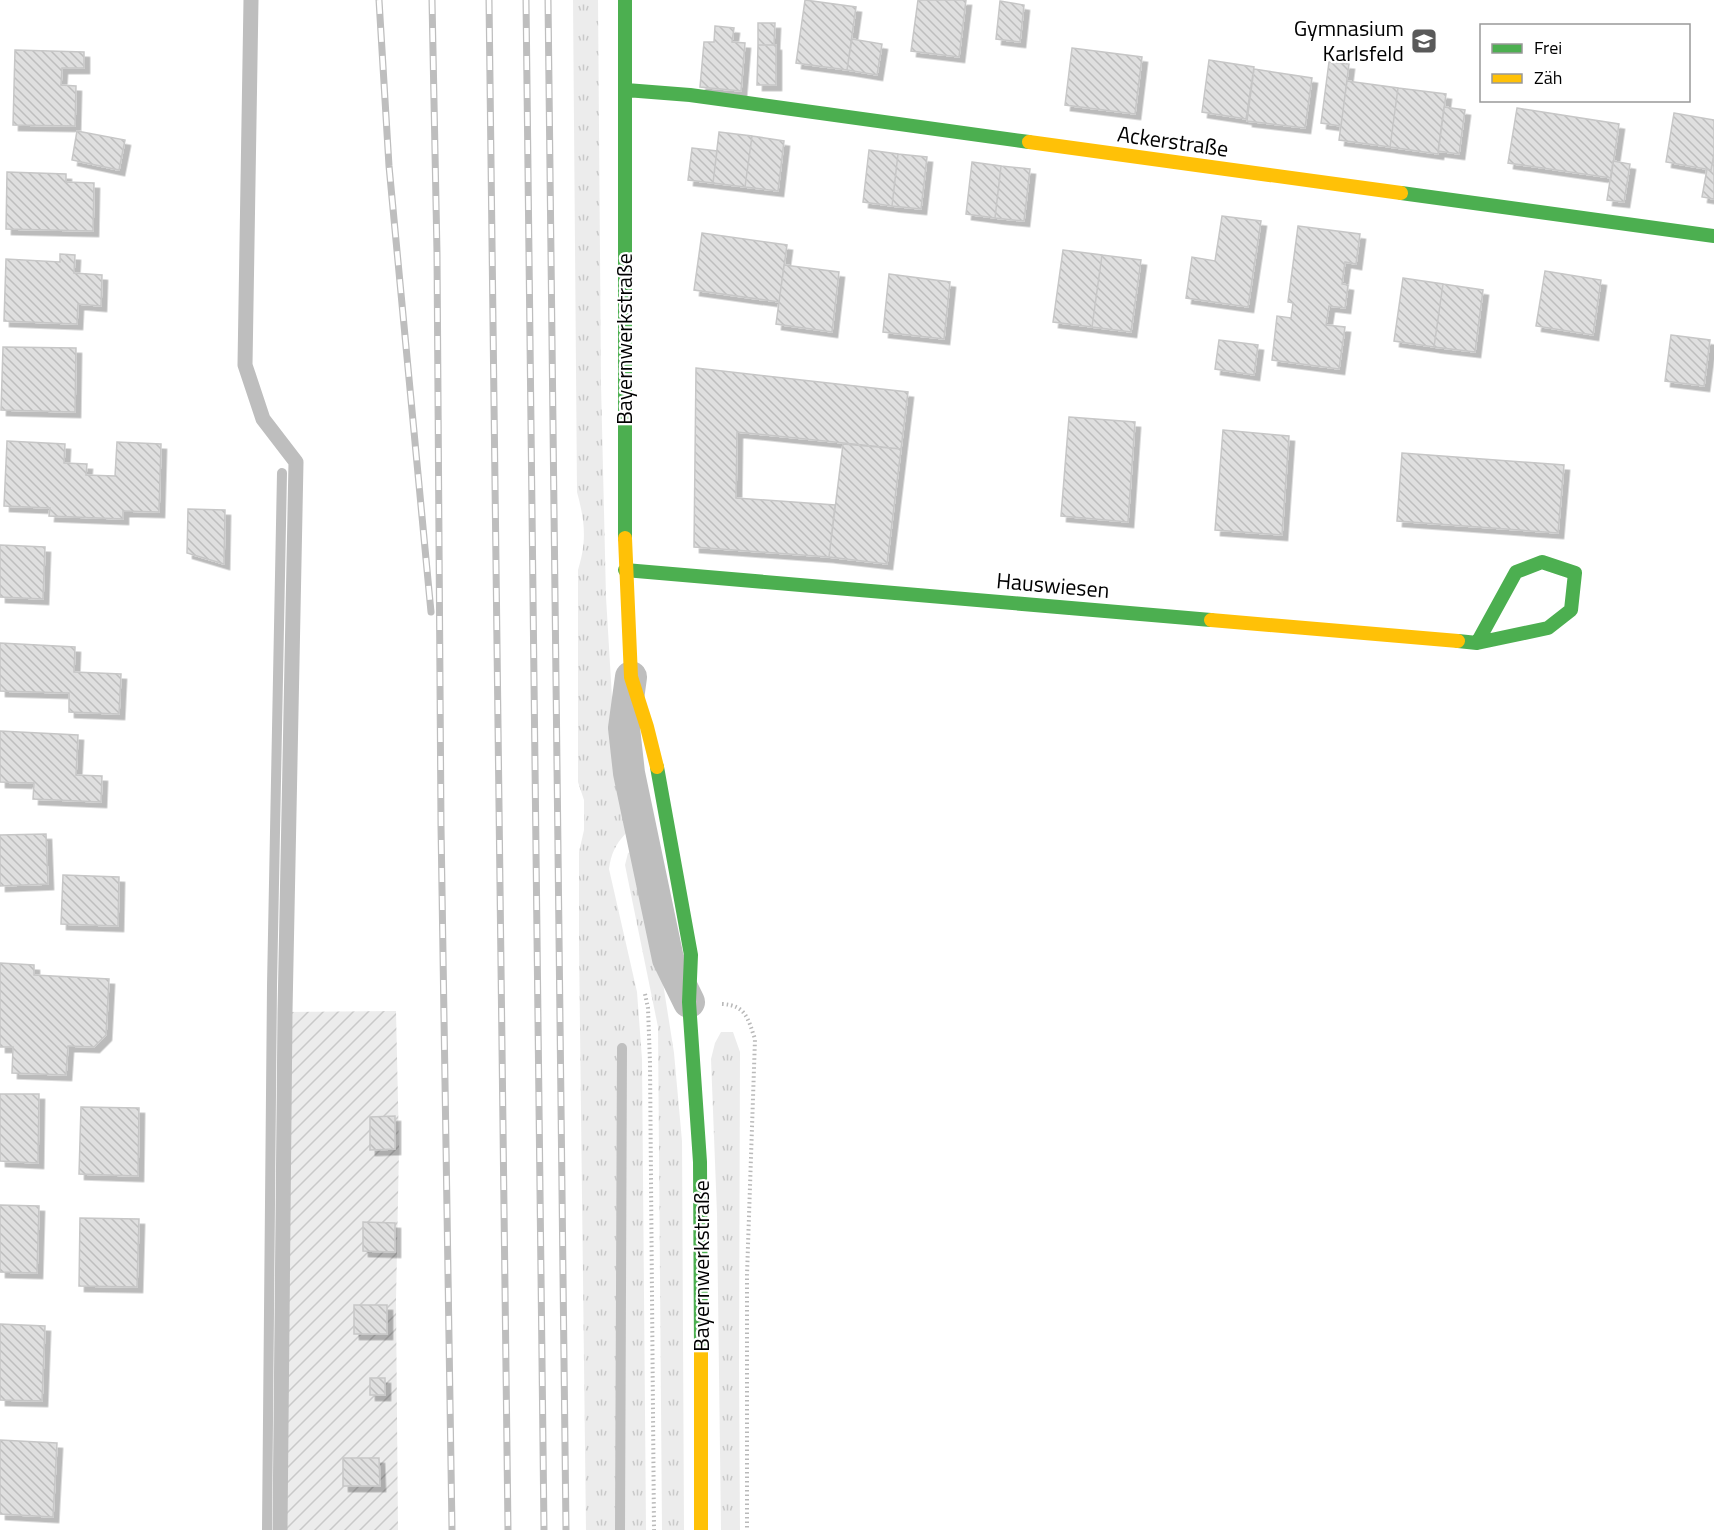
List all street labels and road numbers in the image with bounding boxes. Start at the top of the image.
street label: Ackerstraße [1115,116,1231,166]
street label: Bayernwerkstraße [607,253,641,425]
street label: Hauswiesen [995,563,1111,607]
street label: Bayernwerkstraße [684,1180,718,1352]

